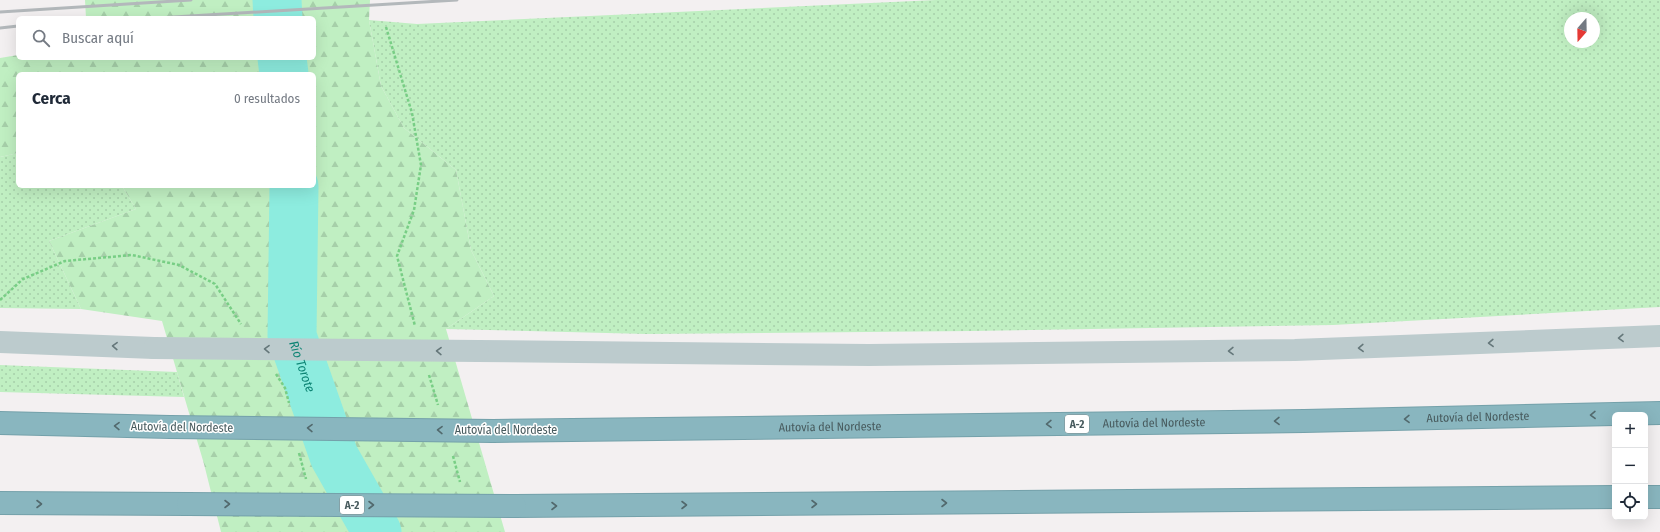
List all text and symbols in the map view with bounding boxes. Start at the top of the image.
north arrow [1564,12,1600,48]
search box [16,16,316,60]
icon: search [30,27,52,49]
text: Buscar aquí [62,29,134,47]
text: Cerca [32,88,71,109]
text: 0 resultados [234,91,300,106]
one-way arrow [1618,333,1624,342]
one-way arrow [1488,338,1494,347]
water label: Río Torote [286,339,318,394]
one-way arrow [112,342,118,350]
one-way arrow [1358,344,1364,352]
one-way arrow [264,345,270,353]
one-way arrow [436,347,442,355]
one-way arrow [1228,347,1234,355]
street label: Autovía del Nordeste [1426,409,1529,425]
one-way arrow [1590,411,1596,419]
map controls [1612,412,1648,520]
button: + [1612,412,1648,448]
road number: A-2 [1065,415,1089,433]
street label: Autovía del Nordeste [1103,415,1205,430]
one-way arrow [1404,415,1410,423]
one-way arrow [1274,417,1280,425]
street label: Autovía del Nordeste [131,419,233,435]
street label: Autovía del Nordeste [779,419,881,434]
one-way arrow [1046,420,1052,428]
one-way arrow [114,421,120,430]
street label: Autovía del Nordeste [455,423,557,437]
one-way arrow [307,424,313,433]
one-way arrow [437,426,443,434]
button: − [1612,448,1648,484]
button: locate [1612,484,1648,520]
road number: A-2 [340,496,364,514]
one-way arrow [941,499,947,507]
one-way arrow [36,500,42,508]
one-way arrow [224,500,230,508]
one-way arrow [811,500,817,508]
one-way arrow [368,501,374,509]
one-way arrow [681,501,687,509]
one-way arrow [551,502,557,510]

